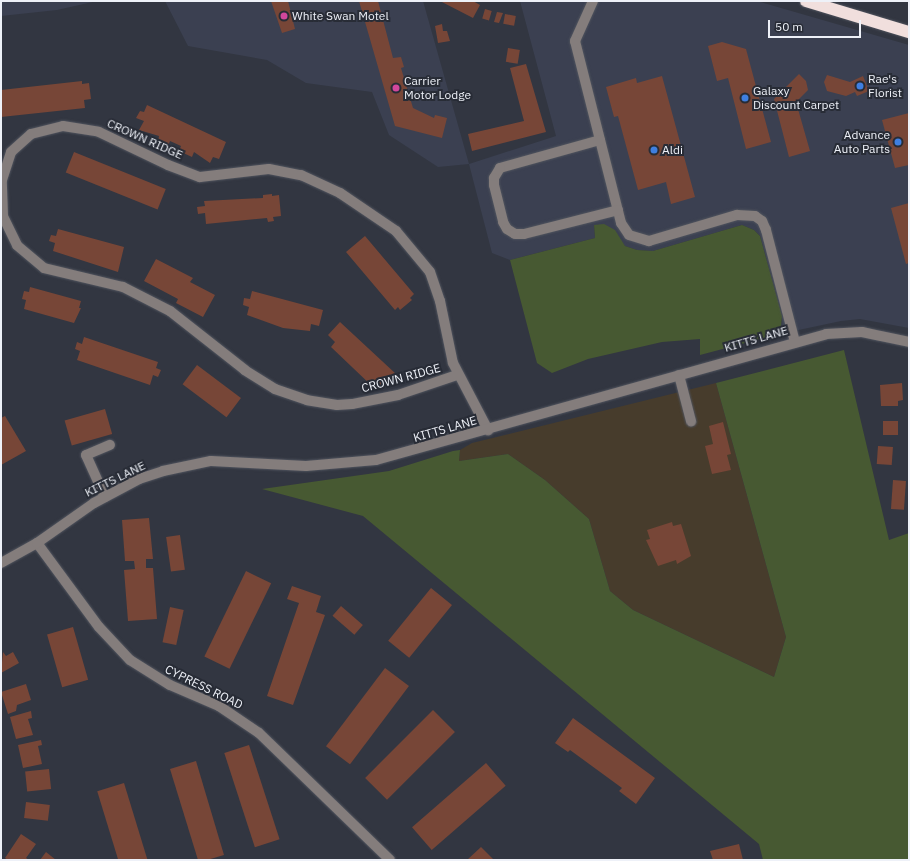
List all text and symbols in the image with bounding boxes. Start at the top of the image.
place label: White Swan Motel [292,9,389,23]
marker: White Swan Motel [279,11,289,21]
scale bar [770,12,863,38]
text: 50 m [775,19,803,34]
place label: Rae's Florist [868,72,902,100]
place label: Carrier Motor Lodge [404,74,471,102]
marker: Rae's Florist [855,81,865,91]
marker: Carrier Motor Lodge [391,83,401,93]
place label: Galaxy Discount Carpet [753,84,839,112]
marker: Galaxy Discount Carpet [740,93,750,103]
street label: CROWN RIDGE [105,116,185,162]
place label: Advance Auto Parts [834,128,890,156]
marker: Advance Auto Parts [893,137,903,147]
place label: Aldi [662,143,683,157]
marker: Aldi [649,145,659,155]
street label: KITTS LANE [723,323,789,355]
street label: CROWN RIDGE [360,361,442,395]
street label: KITTS LANE [412,413,478,445]
street label: KITTS LANE [82,458,148,500]
street label: CYPRESS ROAD [163,662,245,712]

